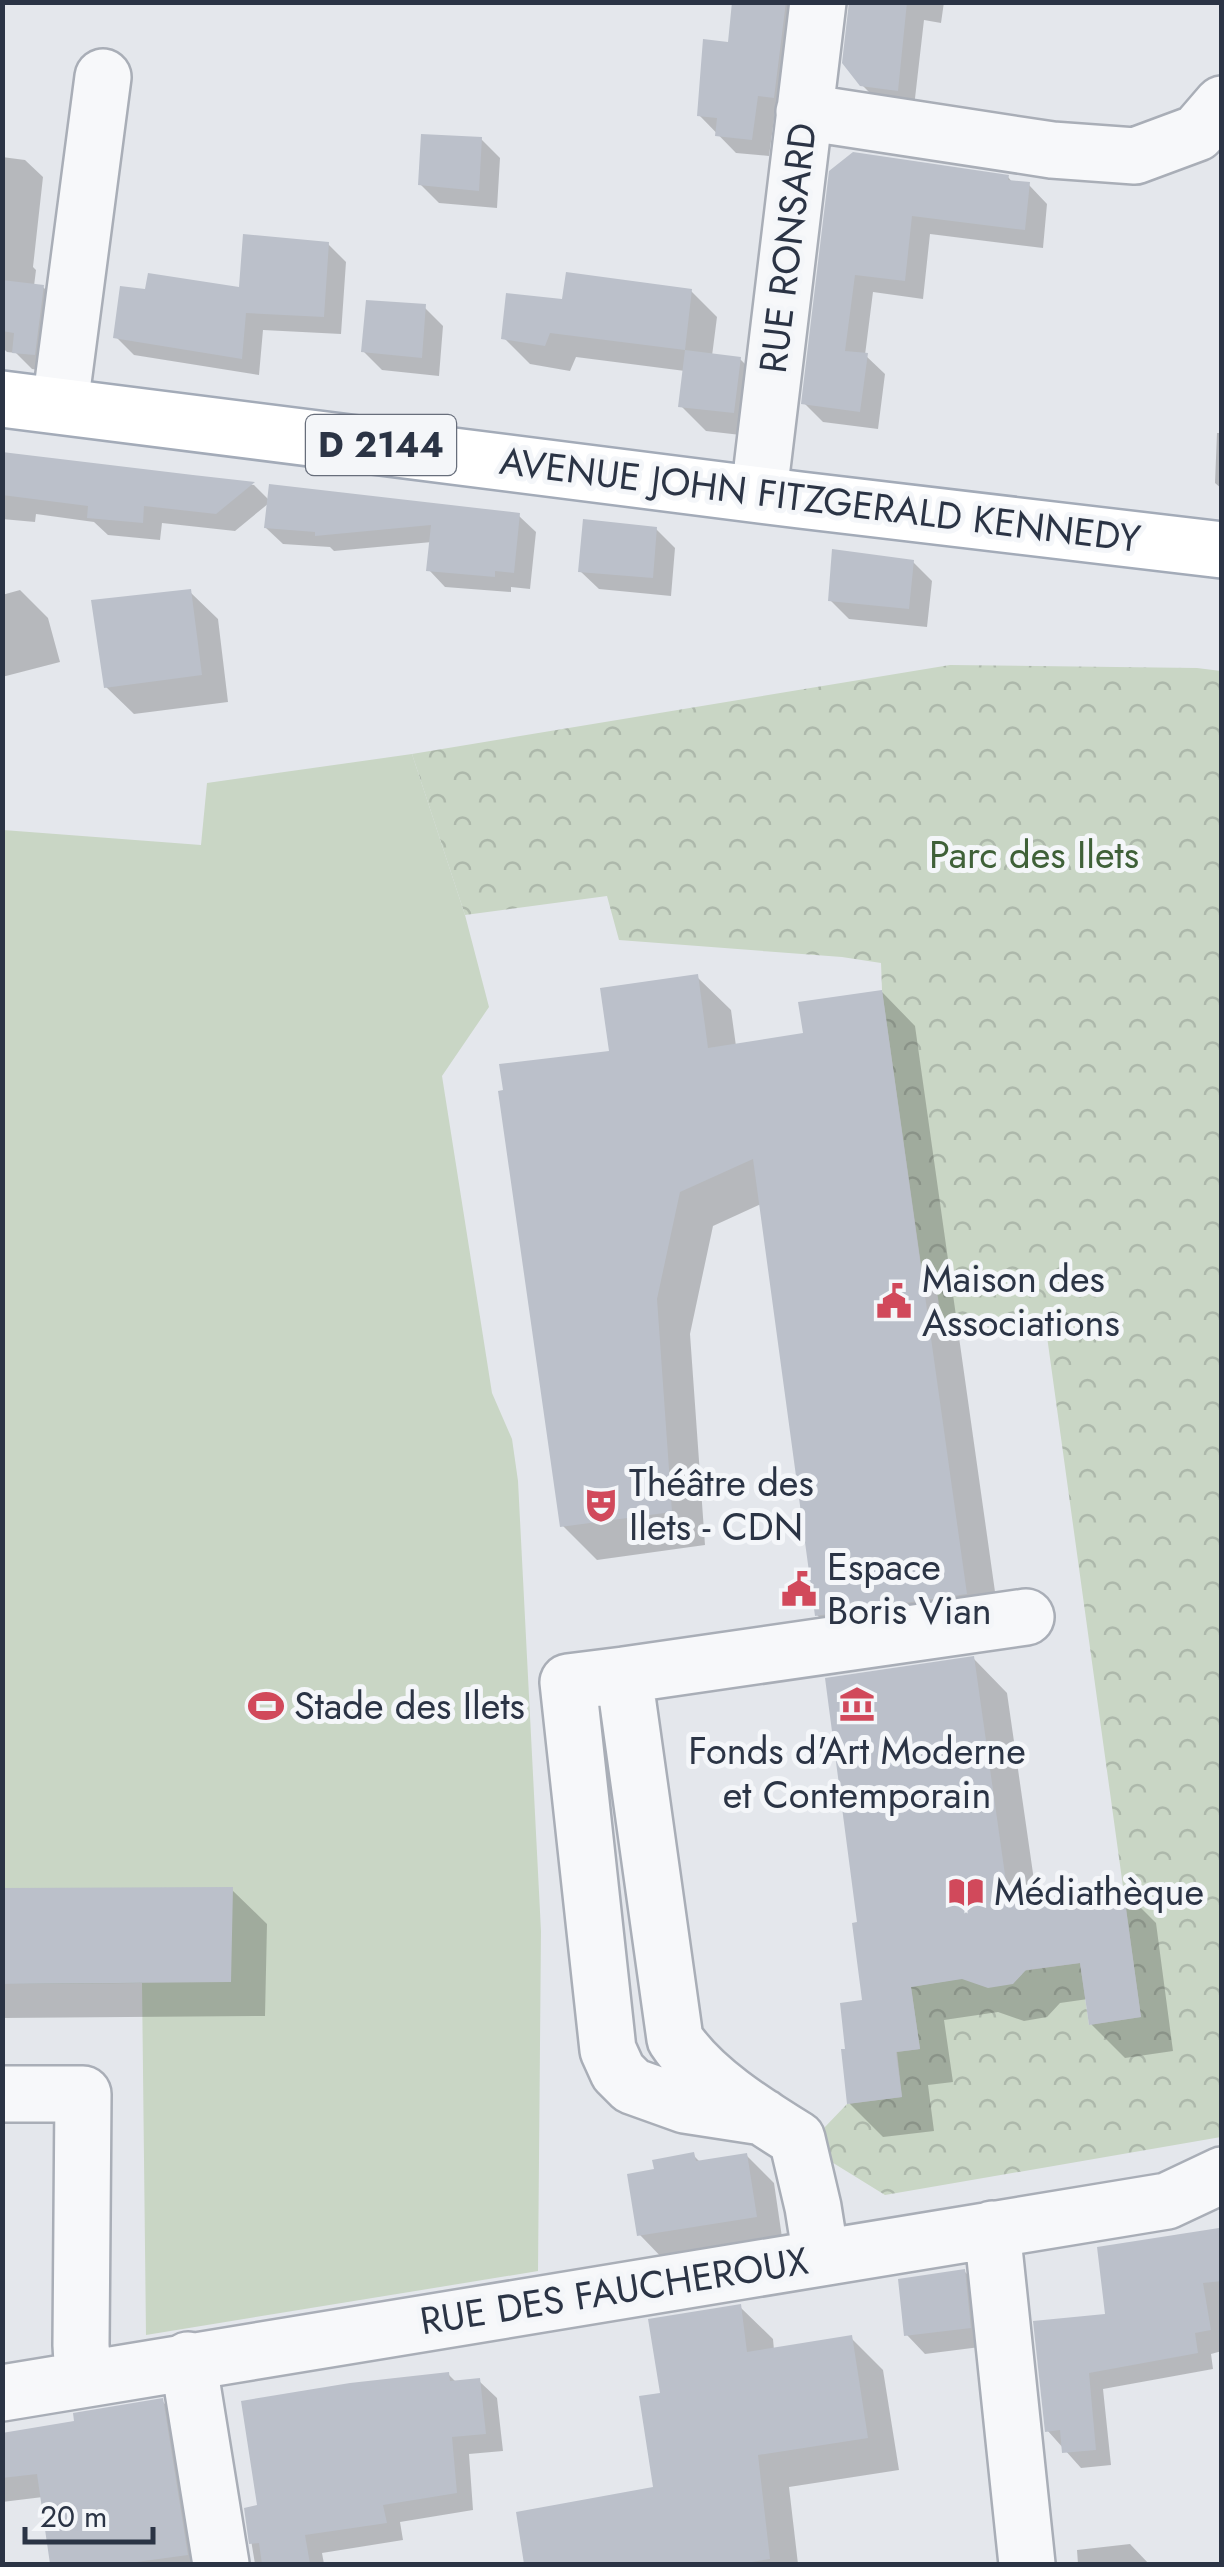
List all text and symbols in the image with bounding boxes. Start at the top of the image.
street label: RUE RONSARD [745,120,830,376]
road number: D 2144 [306,415,456,475]
street label: AVENUE JOHN FITZGERALD KENNEDY [497,433,1144,566]
park label: Parc des Ilets [929,827,1139,882]
place label: Maison des Associations [922,1251,1120,1350]
public building icon: Maison des Associations [875,1282,913,1320]
place label: Théâtre des Ilets - CDN [629,1455,814,1554]
theatre icon: Théâtre des Ilets - CDN [582,1486,620,1524]
place label: Espace Boris Vian [827,1539,992,1638]
public building icon: Espace Boris Vian [780,1570,818,1608]
place label: Stade des Ilets [294,1678,525,1733]
museum icon: Fonds d'Art Moderne et Contemporain [838,1685,876,1723]
sports icon: Stade des Ilets [247,1687,285,1725]
place label: Fonds d'Art Moderne et Contemporain [688,1723,1026,1822]
place label: Médiathèque [994,1864,1204,1919]
library icon: Médiathèque [947,1873,985,1911]
street label: RUE DES FAUCHEROUX [416,2233,812,2348]
scale bar [25,2482,152,2544]
text: 20 m [40,2495,107,2538]

